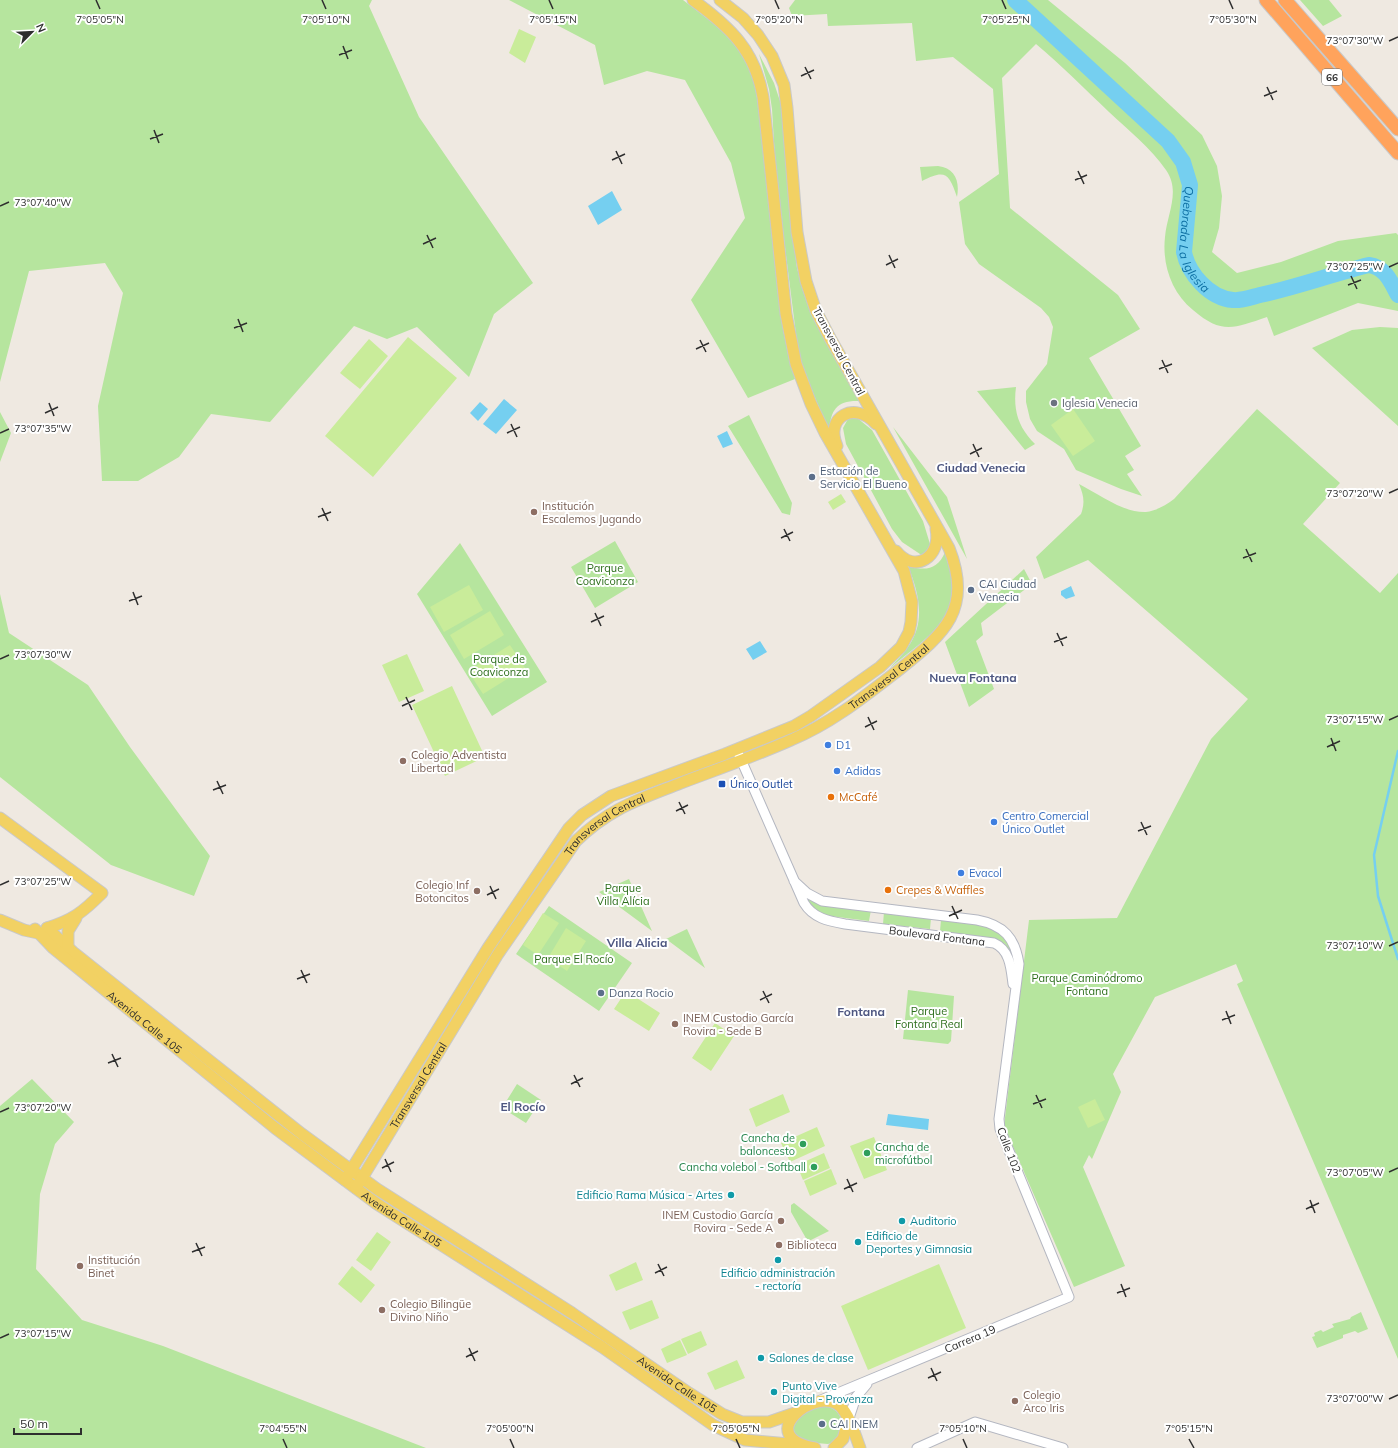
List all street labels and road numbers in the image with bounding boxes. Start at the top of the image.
road number: 66 [1322,69,1342,85]
street label: Transversal Central [810,304,868,398]
street label: Transversal Central [846,641,932,712]
street label: Transversal Central [561,791,647,858]
street label: Boulevard Fontana [888,923,986,949]
street label: Avenida Calle 105 [104,988,185,1057]
street label: Transversal Central [387,1040,450,1131]
street label: Calle 102 [994,1125,1024,1175]
street label: Avenida Calle 105 [359,1188,444,1250]
street label: Carrera 19 [942,1322,998,1356]
street label: Avenida Calle 105 [635,1353,720,1416]

